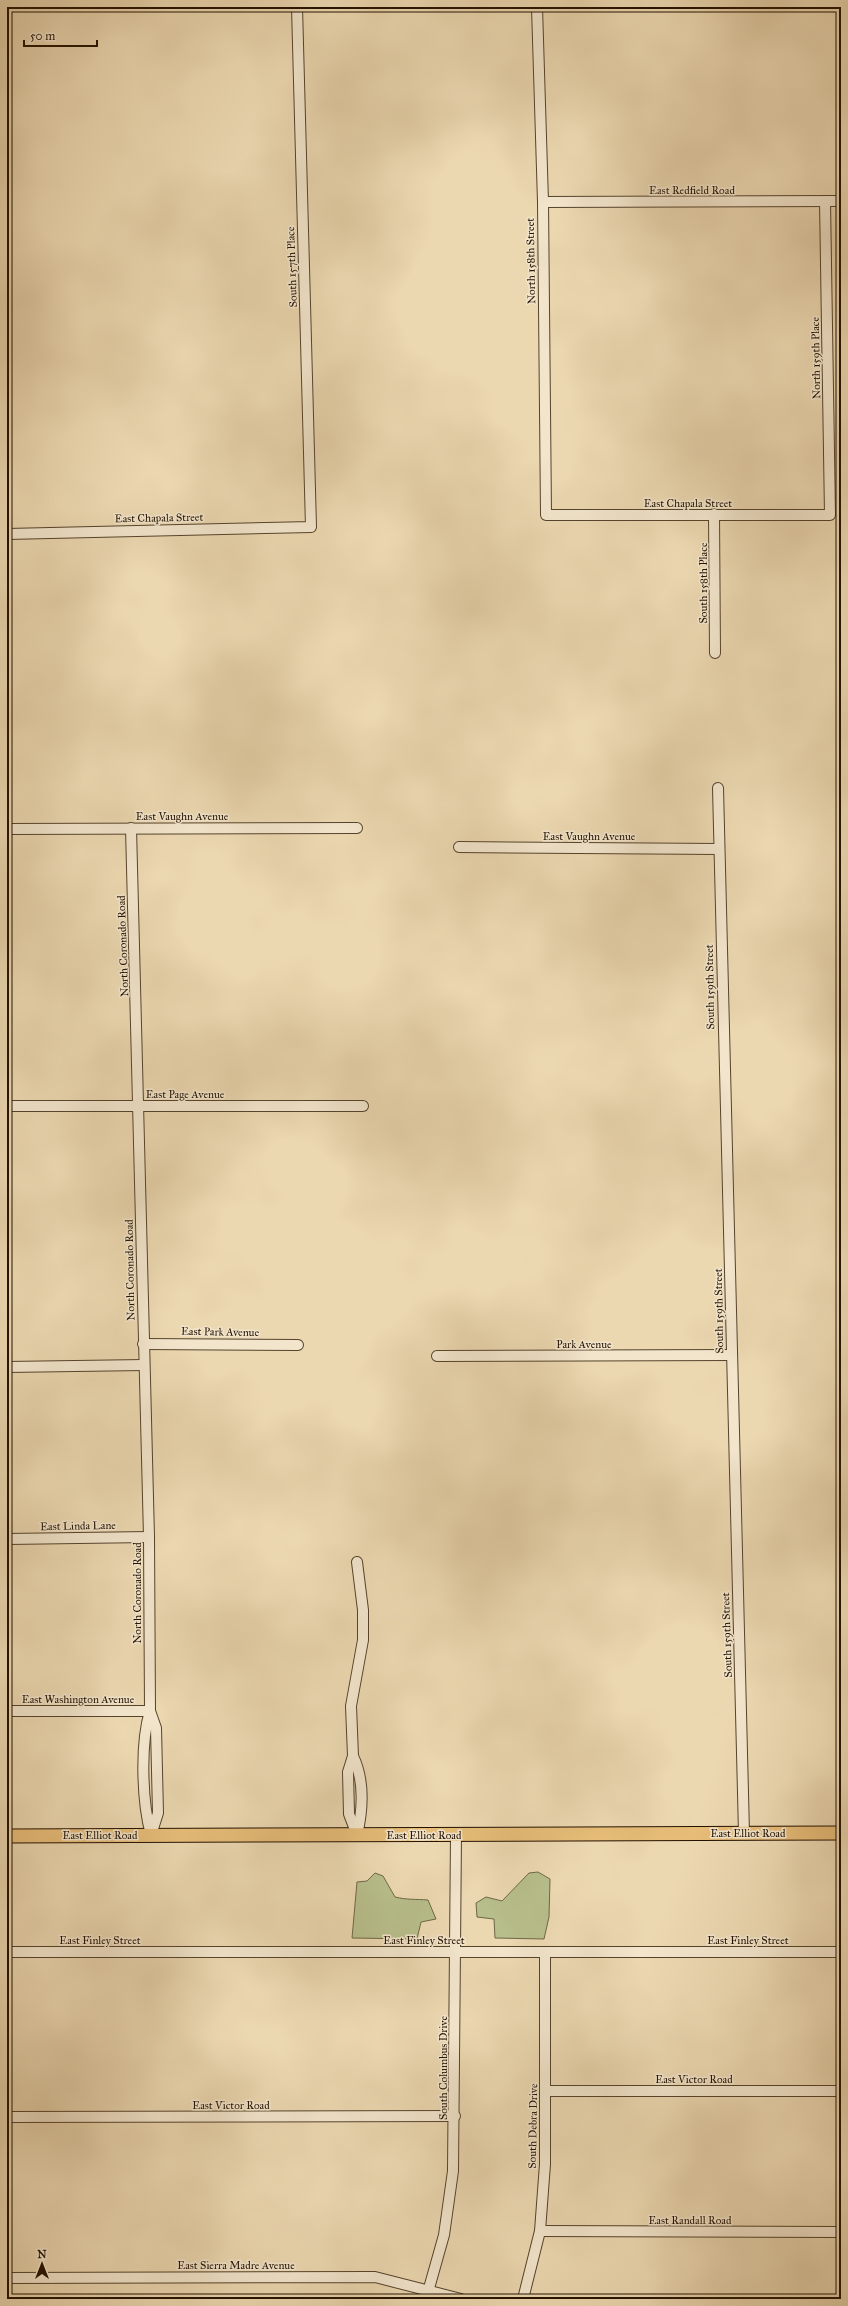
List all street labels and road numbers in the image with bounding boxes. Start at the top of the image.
street label: East Redfield Road [649,184,735,197]
street label: North 158th Street [524,218,538,304]
street label: South 157th Place [284,226,300,308]
street label: North 159th Place [809,316,823,399]
street label: East Chapala Street [644,497,732,510]
street label: East Chapala Street [115,511,203,525]
street label: South 158th Place [697,542,710,623]
street label: East Vaughn Avenue [136,810,229,823]
street label: East Vaughn Avenue [543,830,636,843]
street label: North Coronado Road [115,895,131,997]
street label: South 159th Street [703,944,717,1030]
street label: East Page Avenue [146,1088,225,1101]
street label: North Coronado Road [123,1219,137,1321]
street label: South 159th Street [712,1268,726,1354]
street label: East Park Avenue [181,1325,260,1339]
street label: Park Avenue [556,1338,612,1351]
street label: East Linda Lane [40,1519,116,1533]
street label: North Coronado Road [131,1542,144,1644]
street label: South 159th Street [719,1592,735,1678]
street label: East Washington Avenue [22,1693,135,1706]
street label: East Elliot Road [711,1827,786,1840]
street label: East Elliot Road [63,1829,138,1842]
street label: East Elliot Road [387,1829,462,1842]
street label: East Finley Street [59,1934,141,1947]
street label: East Finley Street [383,1934,465,1947]
street label: East Finley Street [707,1934,789,1947]
street label: South Columbus Drive [437,2015,450,2120]
street label: East Victor Road [655,2073,733,2086]
street label: South Debra Drive [526,2083,540,2169]
street label: East Victor Road [192,2099,270,2112]
street label: East Randall Road [648,2214,732,2227]
street label: East Sierra Madre Avenue [177,2259,295,2272]

